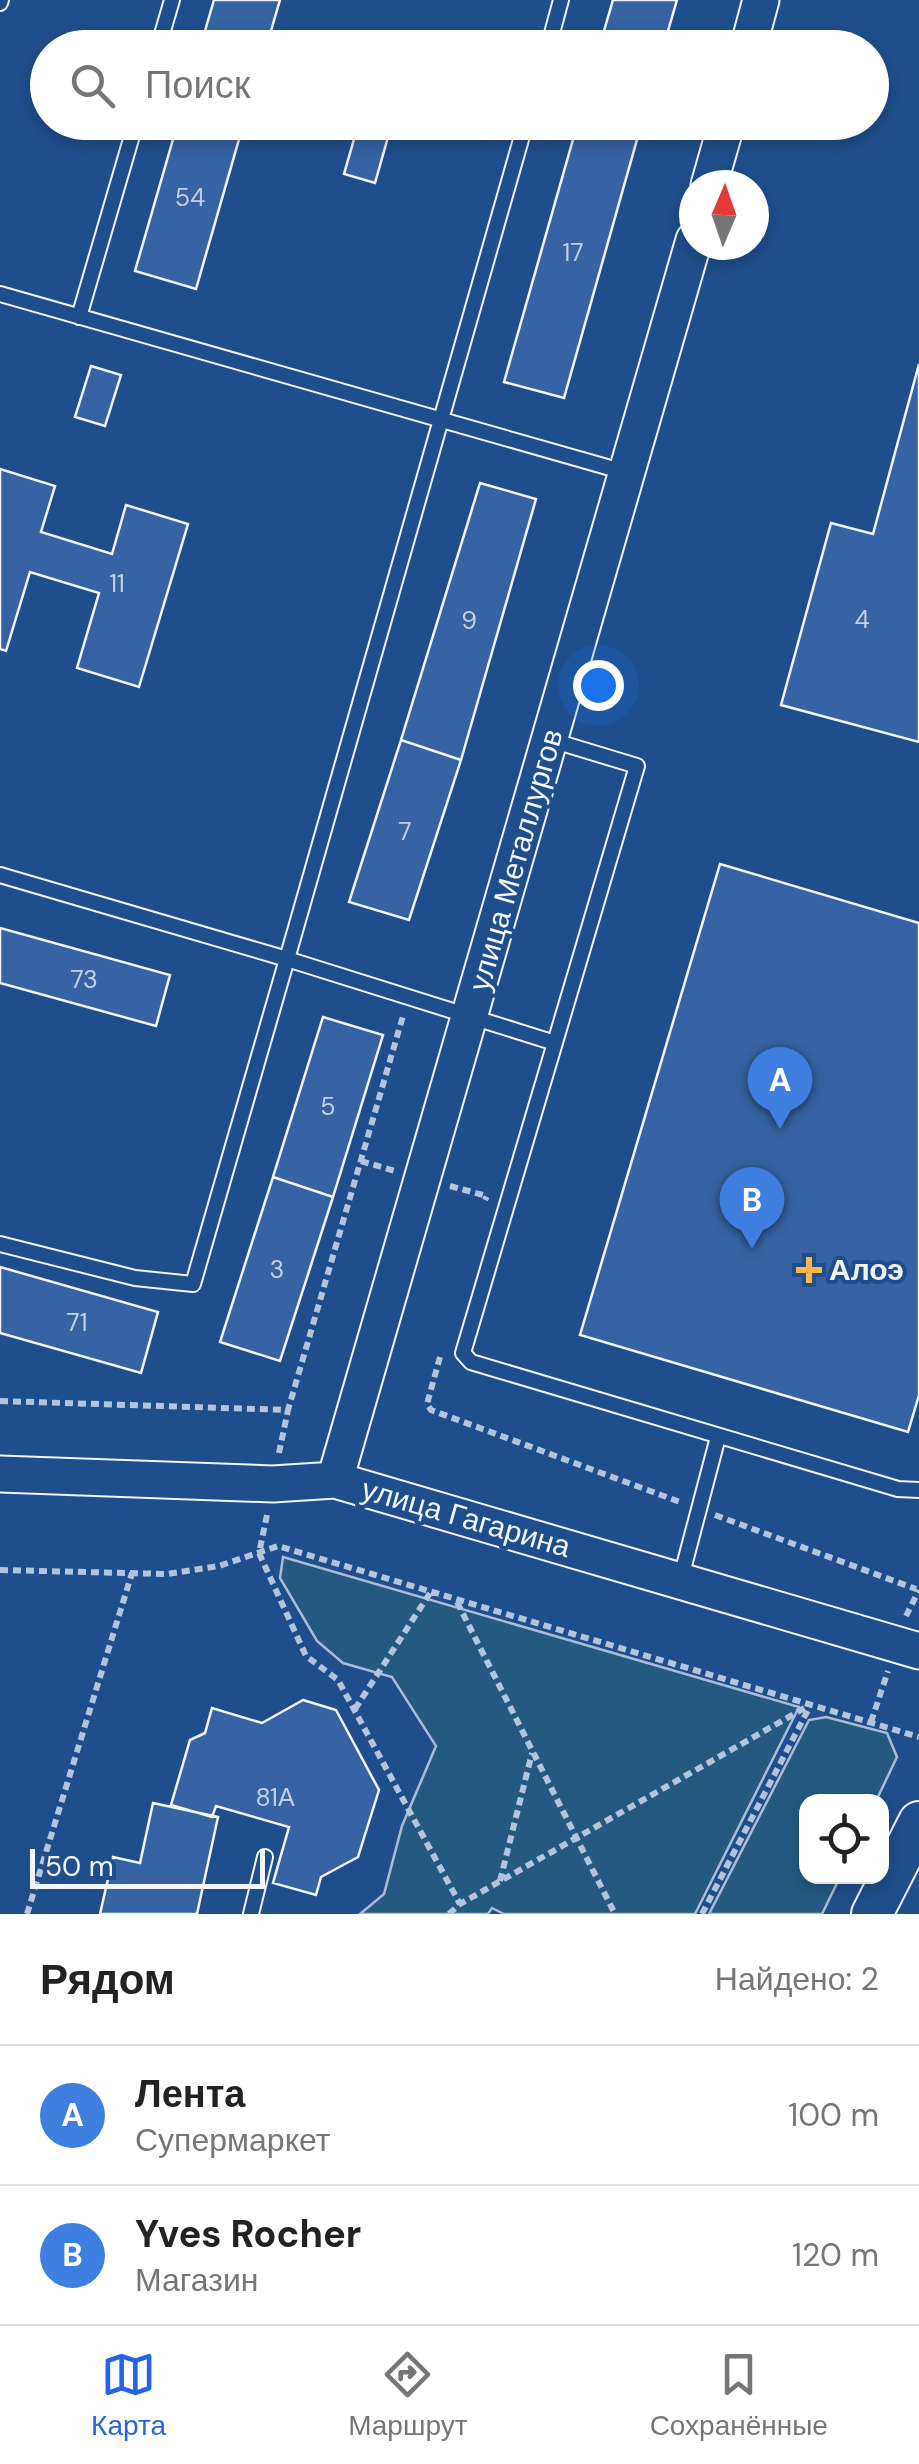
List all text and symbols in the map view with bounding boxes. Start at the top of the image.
search box [30,30,889,140]
icon: search [65,58,120,113]
text: Поиск [145,60,250,110]
north arrow [679,170,769,260]
house number: 54 [175,181,205,214]
house number: 17 [562,236,584,269]
house number: 11 [109,567,125,600]
house number: 4 [854,603,870,636]
house number: 9 [461,604,477,637]
your location [573,660,624,711]
street label: улица Металлургов [459,724,572,995]
house number: 7 [398,815,412,848]
house number: 73 [70,963,98,996]
pin: A [748,1046,812,1129]
house number: 5 [320,1090,336,1123]
pin: B [720,1166,784,1249]
place label: Алоэ [829,1250,904,1289]
house number: 3 [270,1253,284,1286]
marker: Алоэ [798,1259,820,1281]
house number: 71 [66,1306,88,1339]
street label: улица Гагарина [357,1469,575,1566]
house number: 81А [255,1781,295,1814]
map controls [799,1794,889,1884]
button: locate [799,1794,889,1884]
scale bar [30,1844,265,1888]
text: 50 m [45,1848,114,1885]
text: Рядом [40,1952,175,2007]
text: Найдено: 2 [715,1958,879,2000]
text: Лента [135,2069,246,2119]
text: A [61,2094,84,2136]
text: 100 m [788,2094,879,2136]
text: Супермаркет [135,2119,330,2161]
text: Yves Rocher [135,2209,361,2259]
text: B [62,2234,83,2276]
text: 120 m [792,2234,879,2276]
text: Магазин [135,2259,258,2301]
tab: Карта [91,2347,166,2444]
tab: Маршрут [348,2347,467,2444]
tab: Сохранённые [650,2347,828,2444]

